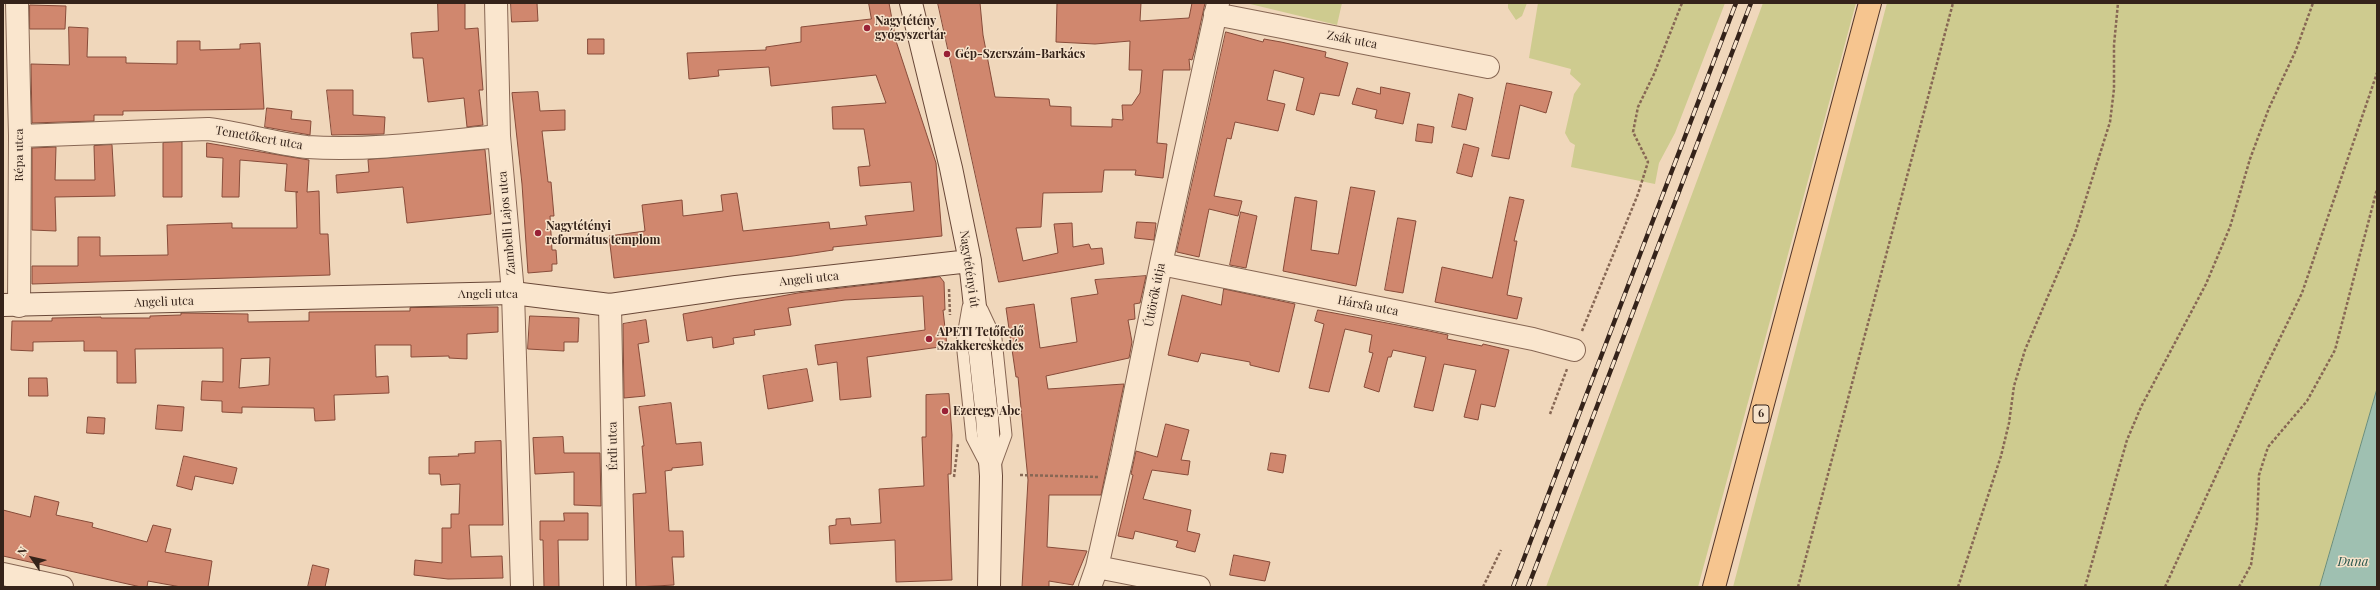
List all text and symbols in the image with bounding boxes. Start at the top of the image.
place label: Nagytétény gyógyszertár [875,14,946,42]
marker: Nagytétény gyógyszertár [862,23,872,33]
street label: Zsák utca [1326,28,1378,52]
place label: Gép-Szerszám-Barkács [955,47,1085,61]
marker: Gép-Szerszám-Barkács [942,49,952,59]
street label: Temetőkert utca [214,123,304,153]
street label: Répa utca [12,129,26,181]
street label: Zambelli Lajos utca [495,170,519,276]
place label: Nagytétényi református templom [546,219,660,247]
marker: Nagytétényi református templom [533,228,543,238]
street label: Nagytétényi út [956,229,982,309]
street label: Úttörők útja [1142,262,1168,328]
street label: Angeli utca [778,269,840,289]
street label: Angeli utca [458,287,518,301]
street label: Hársfa utca [1336,293,1400,319]
street label: Angeli utca [134,294,194,310]
place label: APETI Tetőfedő Szakkereskedés [937,325,1024,353]
marker: APETI Tetőfedő Szakkereskedés [924,334,934,344]
place label: Ezeregy Abc [953,404,1020,418]
road number: 6 [1753,405,1769,423]
marker: Ezeregy Abc [940,406,950,416]
street label: Érdi utca [605,421,621,471]
north arrow [12,538,52,578]
text: N [13,544,30,559]
water label: Duna [2337,554,2369,570]

